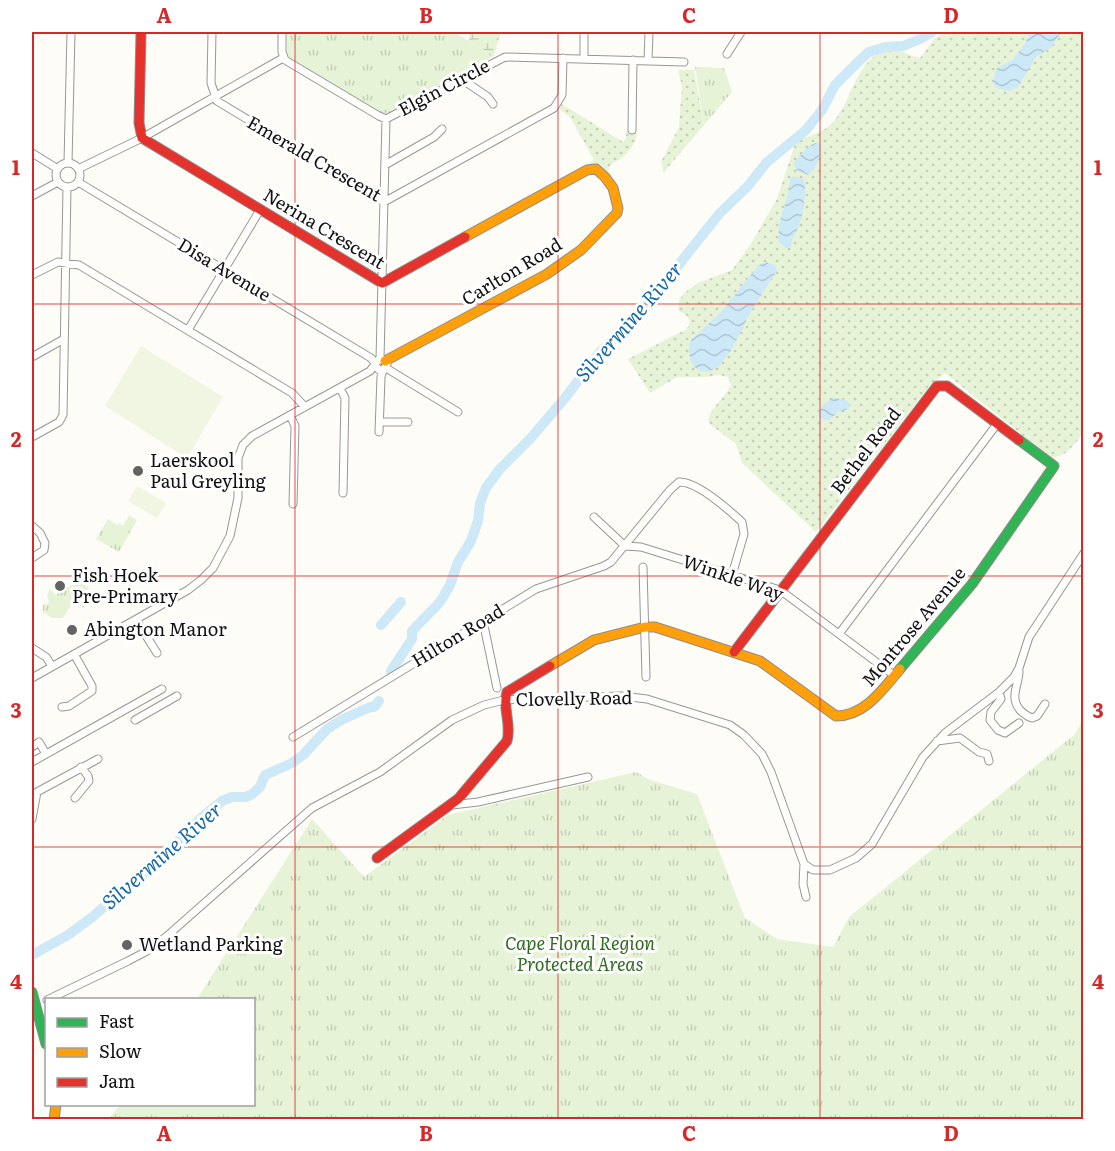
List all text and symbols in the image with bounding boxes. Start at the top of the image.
text: A [156,0,172,29]
text: B [419,0,433,29]
text: C [682,0,696,29]
text: D [943,0,959,29]
street label: Elgin Circle [393,51,494,122]
street label: Emerald Crescent [242,108,388,208]
text: 1 [12,151,20,181]
text: 1 [1094,151,1102,181]
street label: Nerina Crescent [259,181,391,275]
street label: Disa Avenue [173,230,276,307]
street label: Carlton Road [456,230,566,311]
water label: Silvermine River [567,254,688,387]
street label: Bethel Road [823,401,906,499]
text: 2 [11,423,22,453]
text: 2 [1093,423,1104,453]
place label: Laerskool Paul Greyling [150,446,267,494]
marker: Laerskool Paul Greyling [131,464,145,478]
street label: Winkle Way [679,547,788,607]
street label: Montrose Avenue [855,560,971,692]
place label: Fish Hoek Pre-Primary [72,561,179,609]
marker: Fish Hoek Pre-Primary [53,579,67,593]
street label: Hilton Road [406,596,509,673]
place label: Abington Manor [84,615,227,642]
marker: Abington Manor [65,623,79,637]
street label: Clovelly Road [515,683,633,712]
text: 3 [10,694,22,724]
text: 3 [1092,694,1104,724]
water label: Silvermine River [94,794,227,915]
park label: Cape Floral Region Protected Areas [505,929,655,977]
place label: Wetland Parking [139,930,284,957]
marker: Wetland Parking [120,938,134,952]
text: 4 [10,965,22,995]
text: 4 [1092,965,1104,995]
legend [45,998,255,1106]
text: Fast [99,1007,135,1034]
text: Slow [99,1037,142,1064]
text: Jam [99,1067,135,1094]
text: A [156,1117,172,1147]
text: B [419,1117,433,1147]
text: C [682,1117,696,1147]
text: D [943,1117,959,1147]

